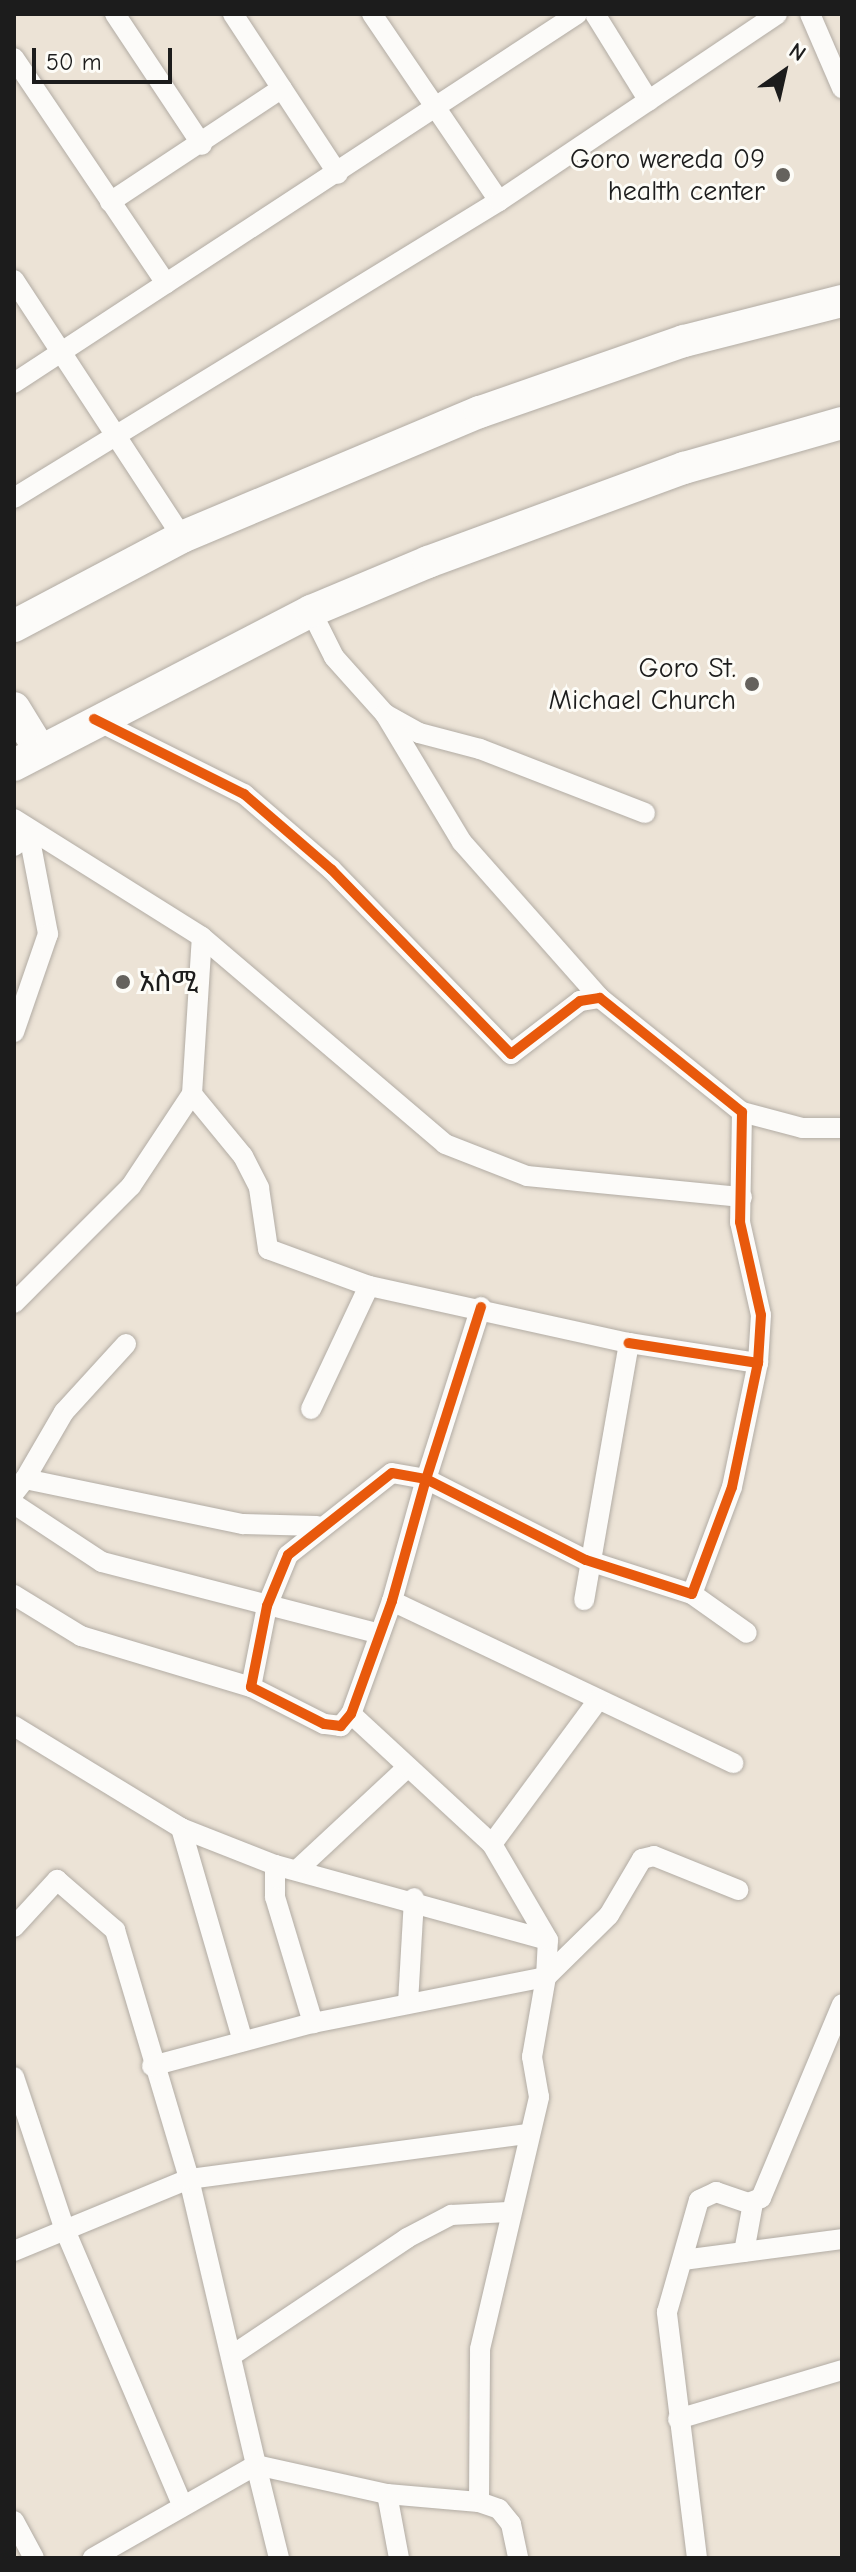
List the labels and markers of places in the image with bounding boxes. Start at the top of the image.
place label: Goro wereda 09 health center [570,142,765,208]
marker: Goro wereda 09 health center [772,164,794,186]
place label: Goro St. Michael Church [548,651,736,717]
marker: Goro St. Michael Church [743,675,761,693]
place label: አስሚ [139,965,198,999]
marker: አስሚ [114,973,132,991]

